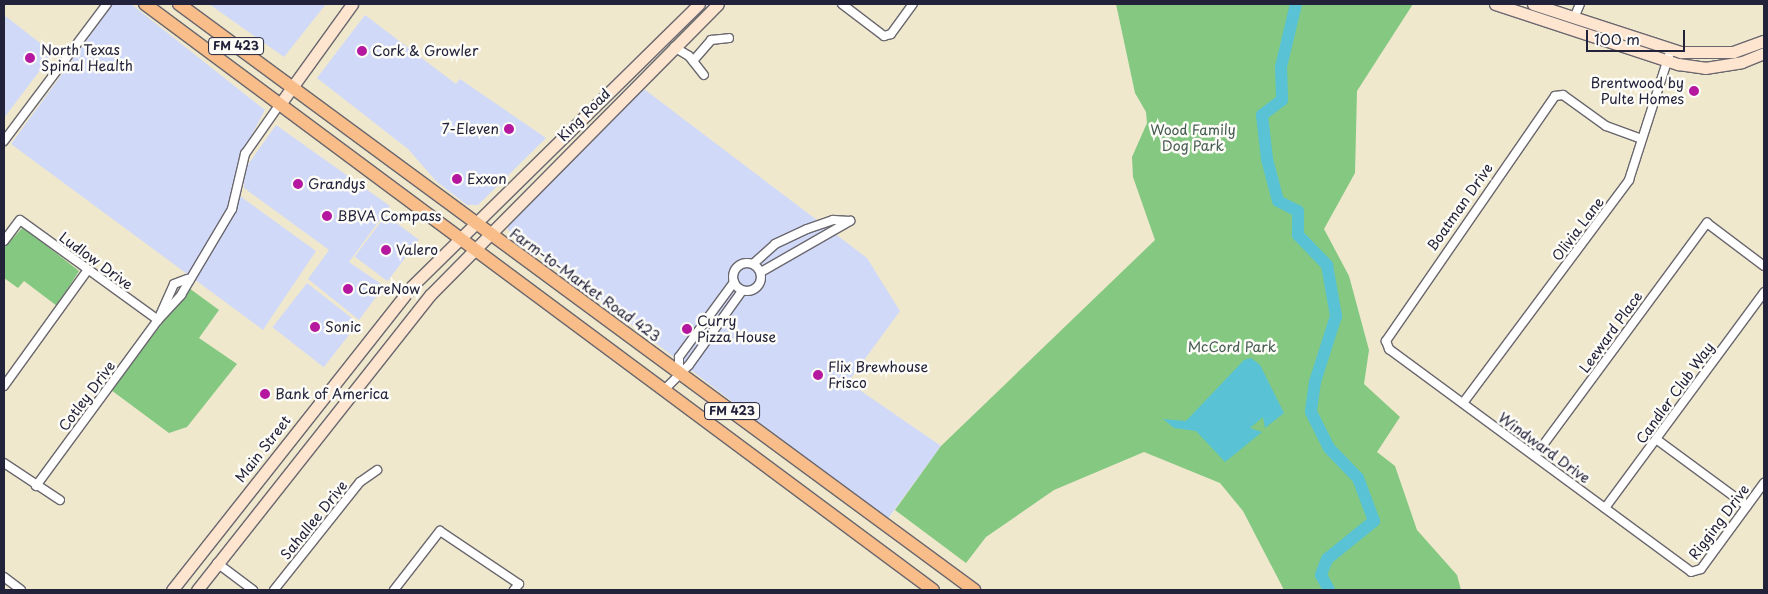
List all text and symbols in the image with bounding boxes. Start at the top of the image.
scale bar [1588,20,1687,52]
text: 100 m [1594,27,1640,50]
road number: FM 423 [207,36,265,56]
place label: North Texas Spinal Health [41,42,133,74]
place label: Cork & Growler [372,43,478,59]
marker: Cork & Growler [356,45,368,57]
marker: North Texas Spinal Health [23,51,37,65]
place label: Brentwood by Pulte Homes [1591,75,1684,108]
street label: King Road [554,85,614,145]
marker: Brentwood by Pulte Homes [1688,85,1700,97]
place label: 7-Eleven [442,121,499,137]
park label: Wood Family Dog Park [1150,122,1236,154]
marker: 7-Eleven [503,123,515,135]
street label: Boatman Drive [1424,160,1496,254]
place label: Exxon [467,171,507,187]
marker: Exxon [451,173,463,185]
place label: Grandys [308,176,365,192]
marker: Grandys [292,178,304,190]
street label: Olivia Lane [1548,194,1608,264]
place label: BBVA Compass [337,208,442,224]
marker: BBVA Compass [321,210,333,222]
street label: Farm-to-Market Road 423 [506,225,664,345]
street label: Ludlow Drive [56,229,136,293]
place label: Valero [396,242,438,258]
marker: Valero [380,244,392,256]
place label: CareNow [358,281,420,297]
marker: CareNow [342,283,354,295]
street label: Leeward Place [1576,288,1646,376]
place label: Curry Pizza House [697,313,777,346]
place label: Sonic [325,319,361,335]
marker: Sonic [309,321,321,333]
marker: Curry Pizza House [681,323,693,335]
park label: McCord Park [1188,339,1276,355]
street label: Candler Club Way [1632,339,1718,447]
street label: Cotley Drive [55,357,119,435]
place label: Flix Brewhouse Frisco [828,359,929,392]
marker: Flix Brewhouse Frisco [812,369,824,381]
place label: Bank of America [275,386,389,402]
marker: Bank of America [259,388,271,400]
road number: FM 423 [703,402,761,421]
street label: Windward Drive [1494,409,1594,487]
street label: Main Street [232,412,294,486]
street label: Sahallee Drive [277,477,351,563]
street label: Rigging Drive [1685,481,1753,563]

